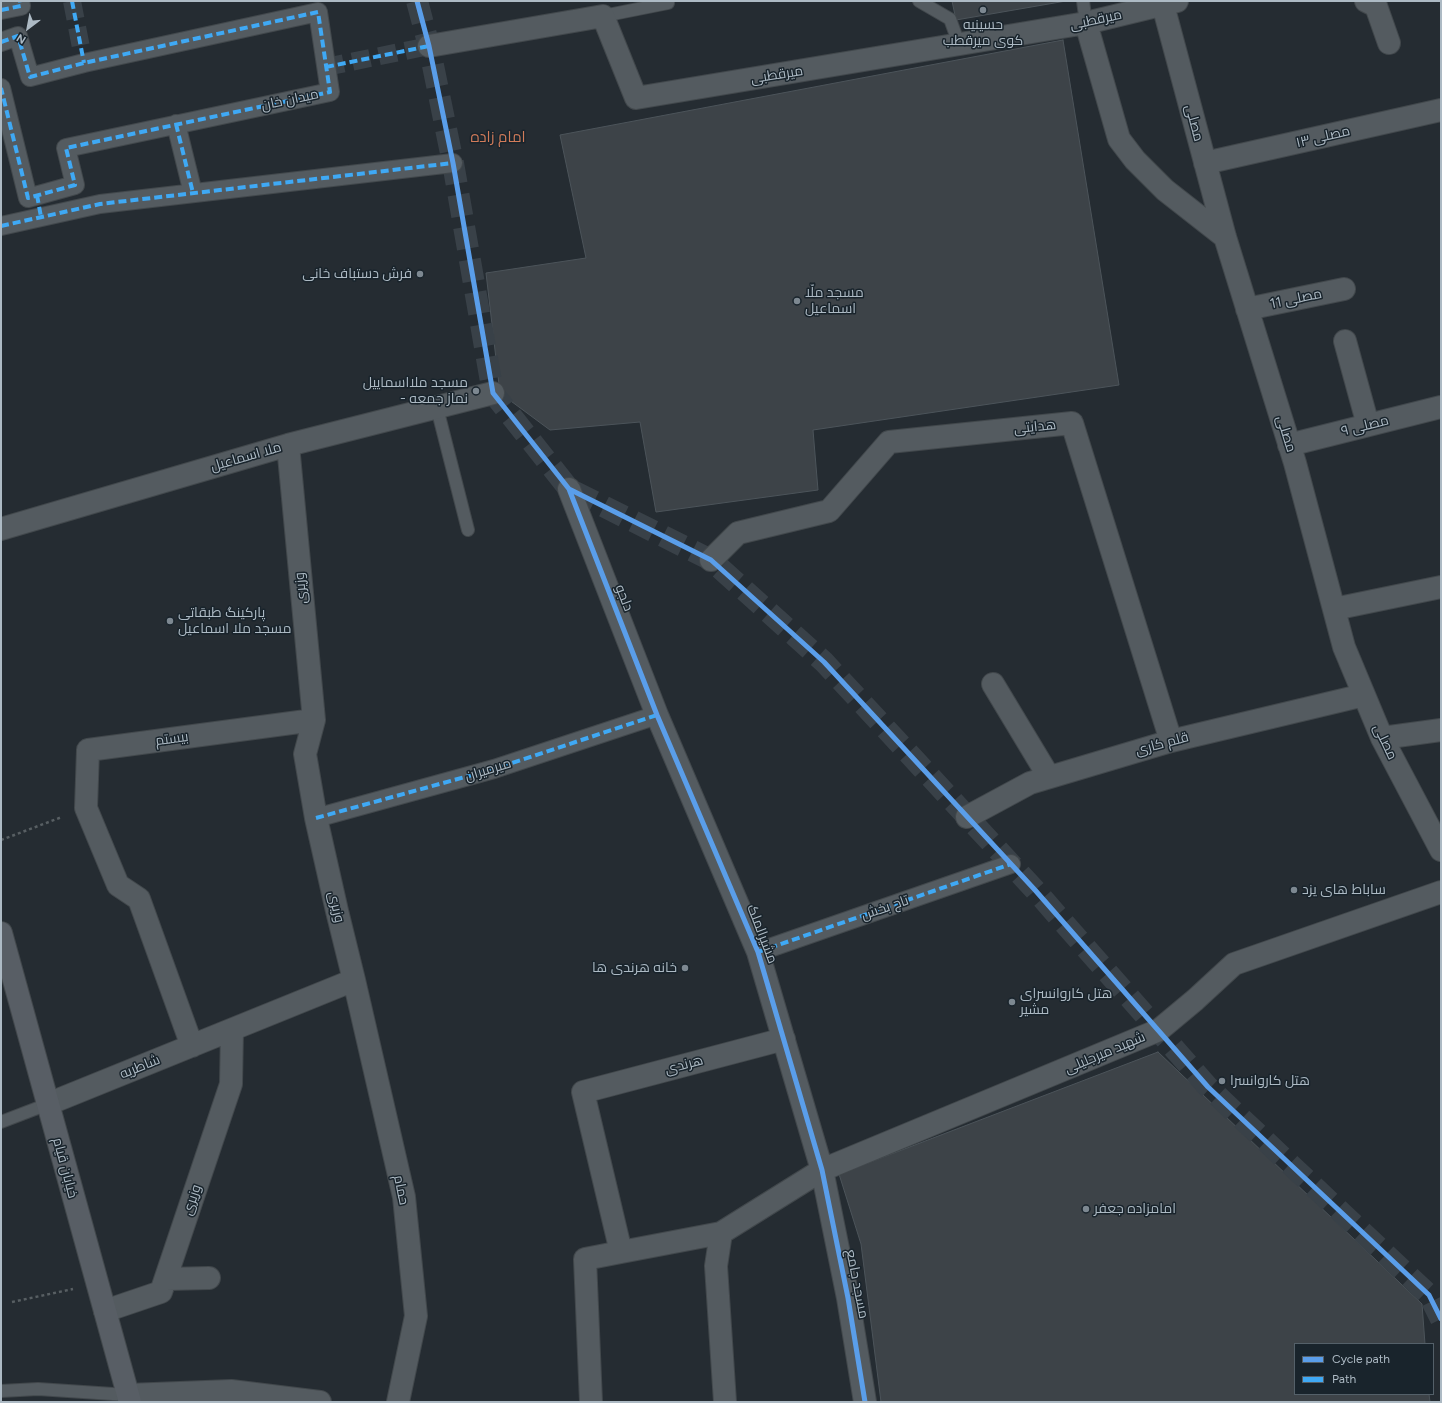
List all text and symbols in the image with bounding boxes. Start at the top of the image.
marker: حسینیه کوی میرقطب [978,5,988,15]
street label: میرقطبی [1068,6,1124,34]
north arrow [8,8,48,48]
place label: حسینیه کوی میرقطب [943,17,1023,50]
text: N [14,31,28,46]
street label: میرقطبی [750,63,804,87]
street label: میدان خان [260,86,320,114]
street label: مصلی [1181,103,1207,143]
street label: مصلی ۱۳ [1294,123,1352,151]
district label: امام زاده [470,129,526,147]
place label: فرش دستباف خانی [302,266,412,282]
marker: فرش دستباف خانی [415,269,425,279]
place label: مسجد ملّا اسماعیل [805,285,864,318]
street label: مصلی 11 [1269,285,1323,313]
marker: مسجد ملّا اسماعیل [792,296,802,306]
place label: مسجد ملااسماییل - نماز جمعه [363,375,468,408]
marker: مسجد ملااسماییل - نماز جمعه [471,386,481,396]
street label: مصلی ۹ [1340,412,1390,440]
street label: مصلی [1272,414,1300,454]
street label: هدایتی [1013,416,1057,438]
street label: ملا اسماعیل [209,439,283,475]
street label: وزیری [291,571,311,605]
street label: دلجو [611,582,637,614]
place label: پارکینگ طبقاتی مسجد ملا اسماعیل [178,605,291,638]
marker: پارکینگ طبقاتی مسجد ملا اسماعیل [165,616,175,626]
street label: مصلی [1369,721,1401,763]
street label: بیستم [154,728,190,750]
street label: قلم کاری [1133,729,1191,759]
street label: میرمیران [463,755,513,785]
place label: ساباط های یزد [1302,882,1386,898]
marker: ساباط های یزد [1289,885,1299,895]
street label: وزیری [324,890,348,924]
street label: تاج بخش [859,892,911,924]
street label: مشیرالملک [743,902,781,966]
place label: خانه هرندی ها [592,960,677,976]
marker: خانه هرندی ها [680,963,690,973]
place label: هتل کاروانسرای مشیر [1020,986,1113,1018]
marker: هتل کاروانسرای مشیر [1007,997,1017,1007]
street label: شهید میرجلیلی [1062,1028,1148,1078]
street label: شاطریه [117,1051,163,1083]
street label: هرندی [663,1052,705,1078]
place label: هتل کاروانسرا [1230,1073,1310,1089]
marker: هتل کاروانسرا [1217,1076,1227,1086]
street label: خیابان قیام [49,1136,81,1200]
street label: حمام [390,1174,412,1206]
street label: وزیری [179,1182,205,1218]
place label: امامزاده جعفر [1094,1201,1176,1217]
marker: امامزاده جعفر [1081,1204,1091,1214]
street label: مسجد جامع [842,1248,872,1320]
legend [1294,1343,1434,1395]
text: Cycle path [1332,1352,1390,1366]
text: Path [1332,1372,1356,1386]

